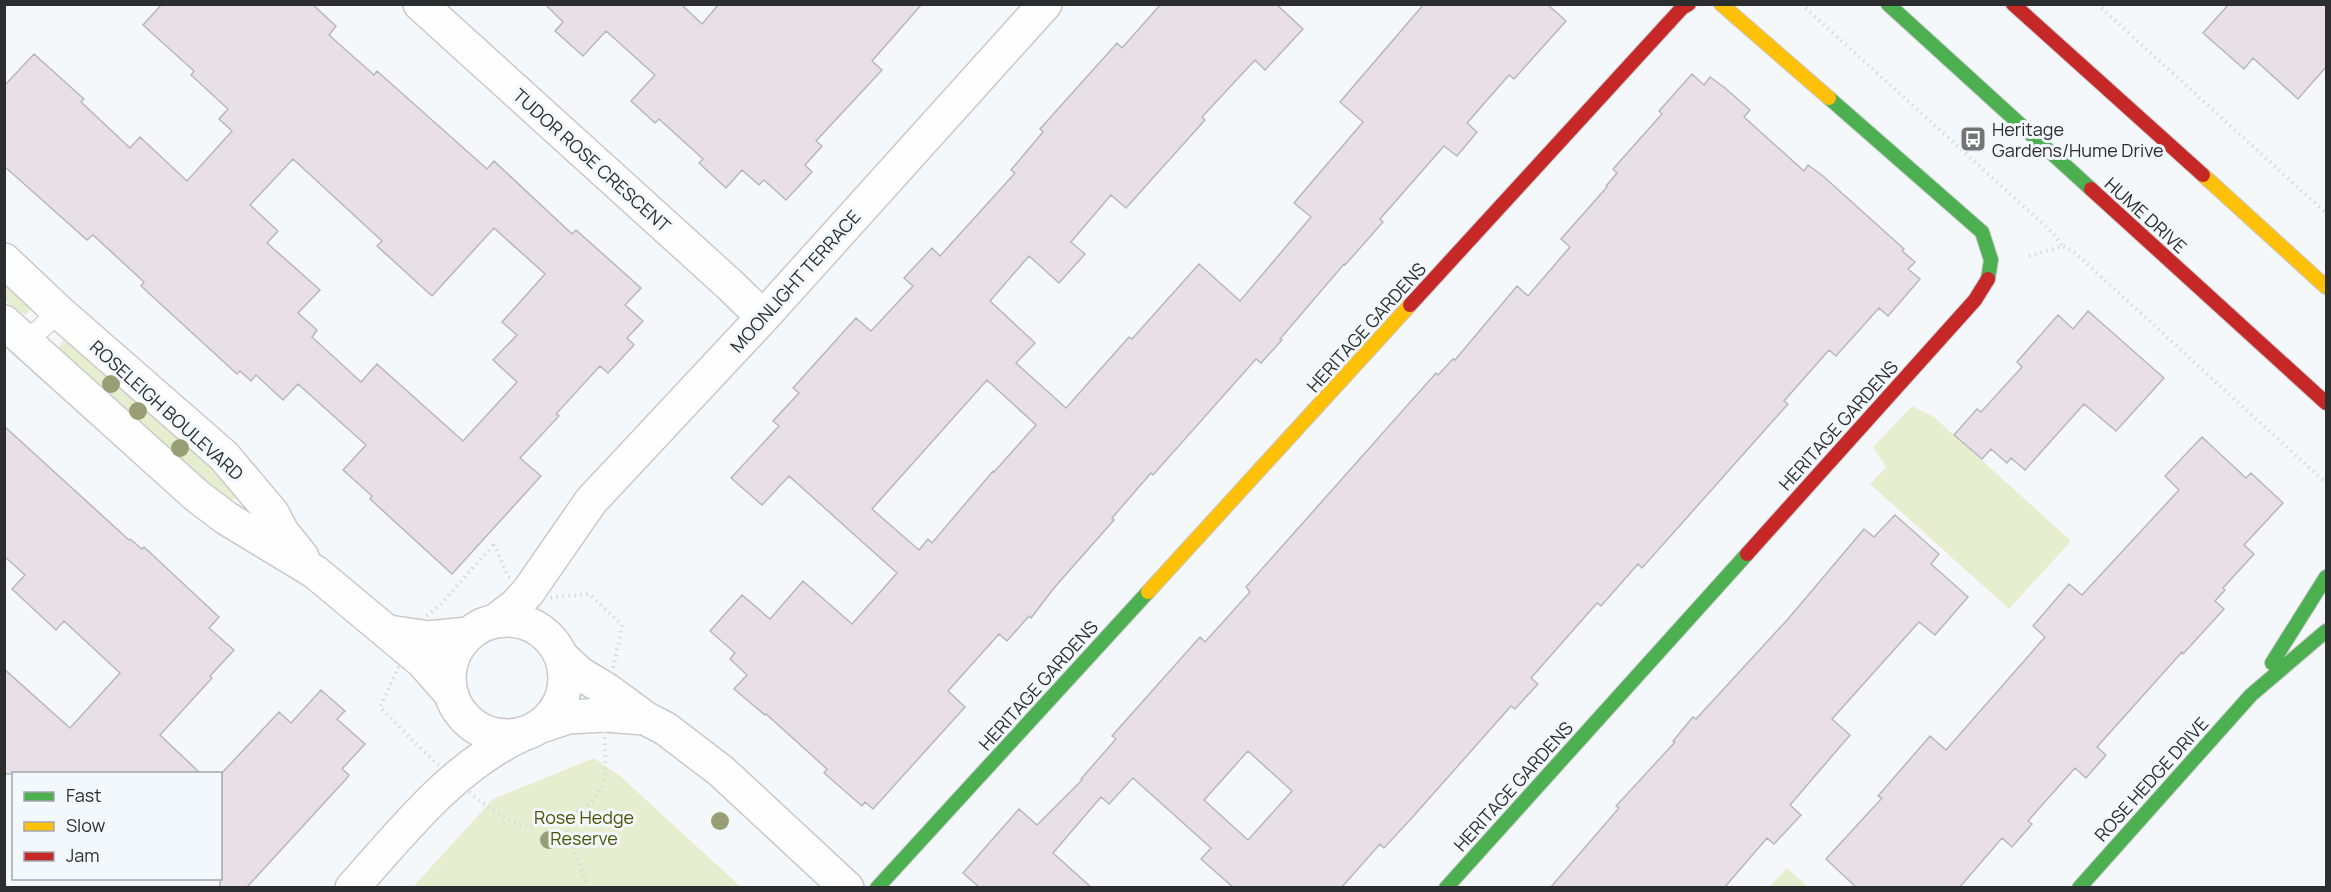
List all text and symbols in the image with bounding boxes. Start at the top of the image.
street label: TUDOR ROSE CRESCENT [508,83,676,237]
place label: Heritage Gardens/Hume Drive [1992,117,2163,162]
bus stop icon: Heritage Gardens/Hume Drive [1958,124,1988,154]
street label: HUME DRIVE [2100,172,2192,258]
street label: MOONLIGHT TERRACE [725,205,865,357]
street label: HERITAGE GARDENS [1301,257,1431,397]
street label: ROSELEIGH BOULEVARD [85,335,249,485]
street label: HERITAGE GARDENS [1773,355,1903,495]
street label: HERITAGE GARDENS [973,615,1103,755]
street label: ROSE HEDGE DRIVE [2089,712,2213,846]
street label: HERITAGE GARDENS [1448,716,1578,856]
legend [12,772,222,880]
text: Fast [66,783,101,807]
park label: Rose Hedge Reserve [534,805,634,850]
text: Slow [66,813,106,837]
text: Jam [66,843,100,867]

